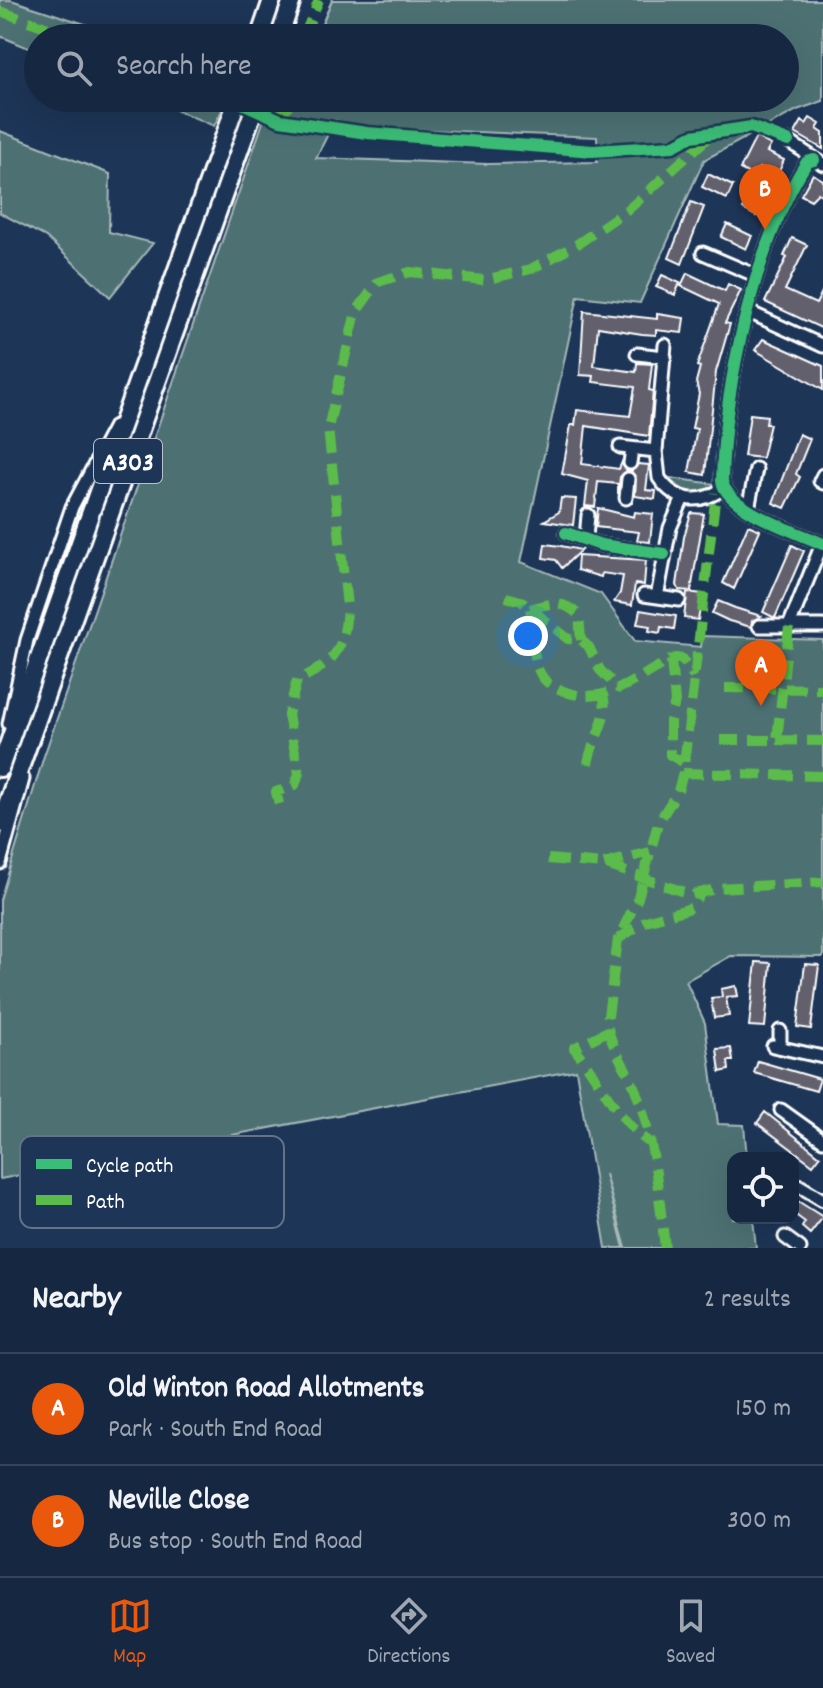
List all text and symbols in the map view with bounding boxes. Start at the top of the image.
search box [24,24,799,112]
icon: search [52,46,96,90]
text: Search here [116,47,252,90]
pin: B [739,164,791,230]
road number: A303 [94,439,162,483]
your location [508,616,548,656]
pin: A [735,640,787,706]
legend [20,1136,284,1228]
text: Cycle path [86,1152,173,1183]
map controls [727,1152,799,1224]
button: locate [727,1152,799,1224]
text: Path [86,1188,125,1219]
text: Nearby [32,1276,121,1325]
text: 2 results [704,1282,791,1319]
text: Old Winton Road Allotments [108,1369,424,1412]
text: A [51,1391,65,1428]
text: 150 m [735,1391,791,1428]
text: Park · South End Road [108,1412,322,1449]
text: Neville Close [108,1481,250,1524]
text: B [52,1503,64,1540]
text: 300 m [727,1503,791,1540]
text: Bus stop · South End Road [108,1524,363,1561]
tab: Map [108,1594,152,1673]
tab: Directions [367,1594,451,1673]
tab: Saved [666,1594,715,1673]

